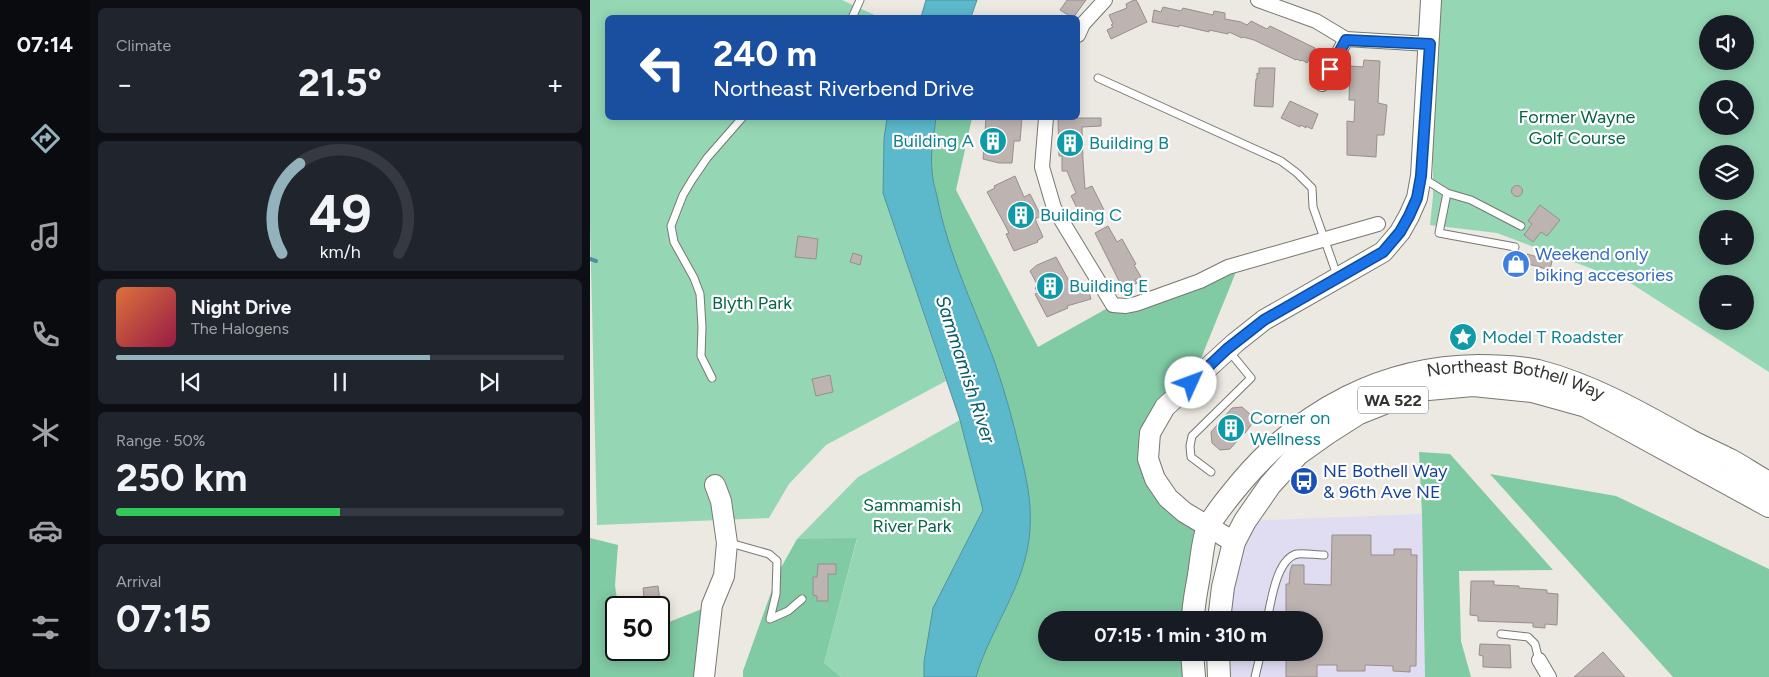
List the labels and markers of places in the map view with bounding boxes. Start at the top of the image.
pin [1309,48,1351,90]
building icon: Building A [978,126,1008,156]
building icon: Building B [1055,128,1085,158]
place label: Building A [893,130,974,152]
place label: Building B [1089,132,1169,154]
building icon: Building C [1006,200,1036,230]
place label: Building C [1040,204,1122,226]
place label: Weekend only biking accesories [1535,243,1673,286]
shop icon: Weekend only biking accesories [1501,249,1531,279]
building icon: Building E [1035,271,1065,301]
place label: Building E [1069,275,1149,297]
place icon: Model T Roadster [1448,322,1478,352]
place label: Model T Roadster [1482,326,1623,348]
place label: Corner on Wellness [1250,407,1330,450]
building icon: Corner on Wellness [1216,413,1246,443]
place label: NE Bothell Way & 96th Ave NE [1323,460,1448,503]
bus stop icon: NE Bothell Way & 96th Ave NE [1289,466,1319,496]

